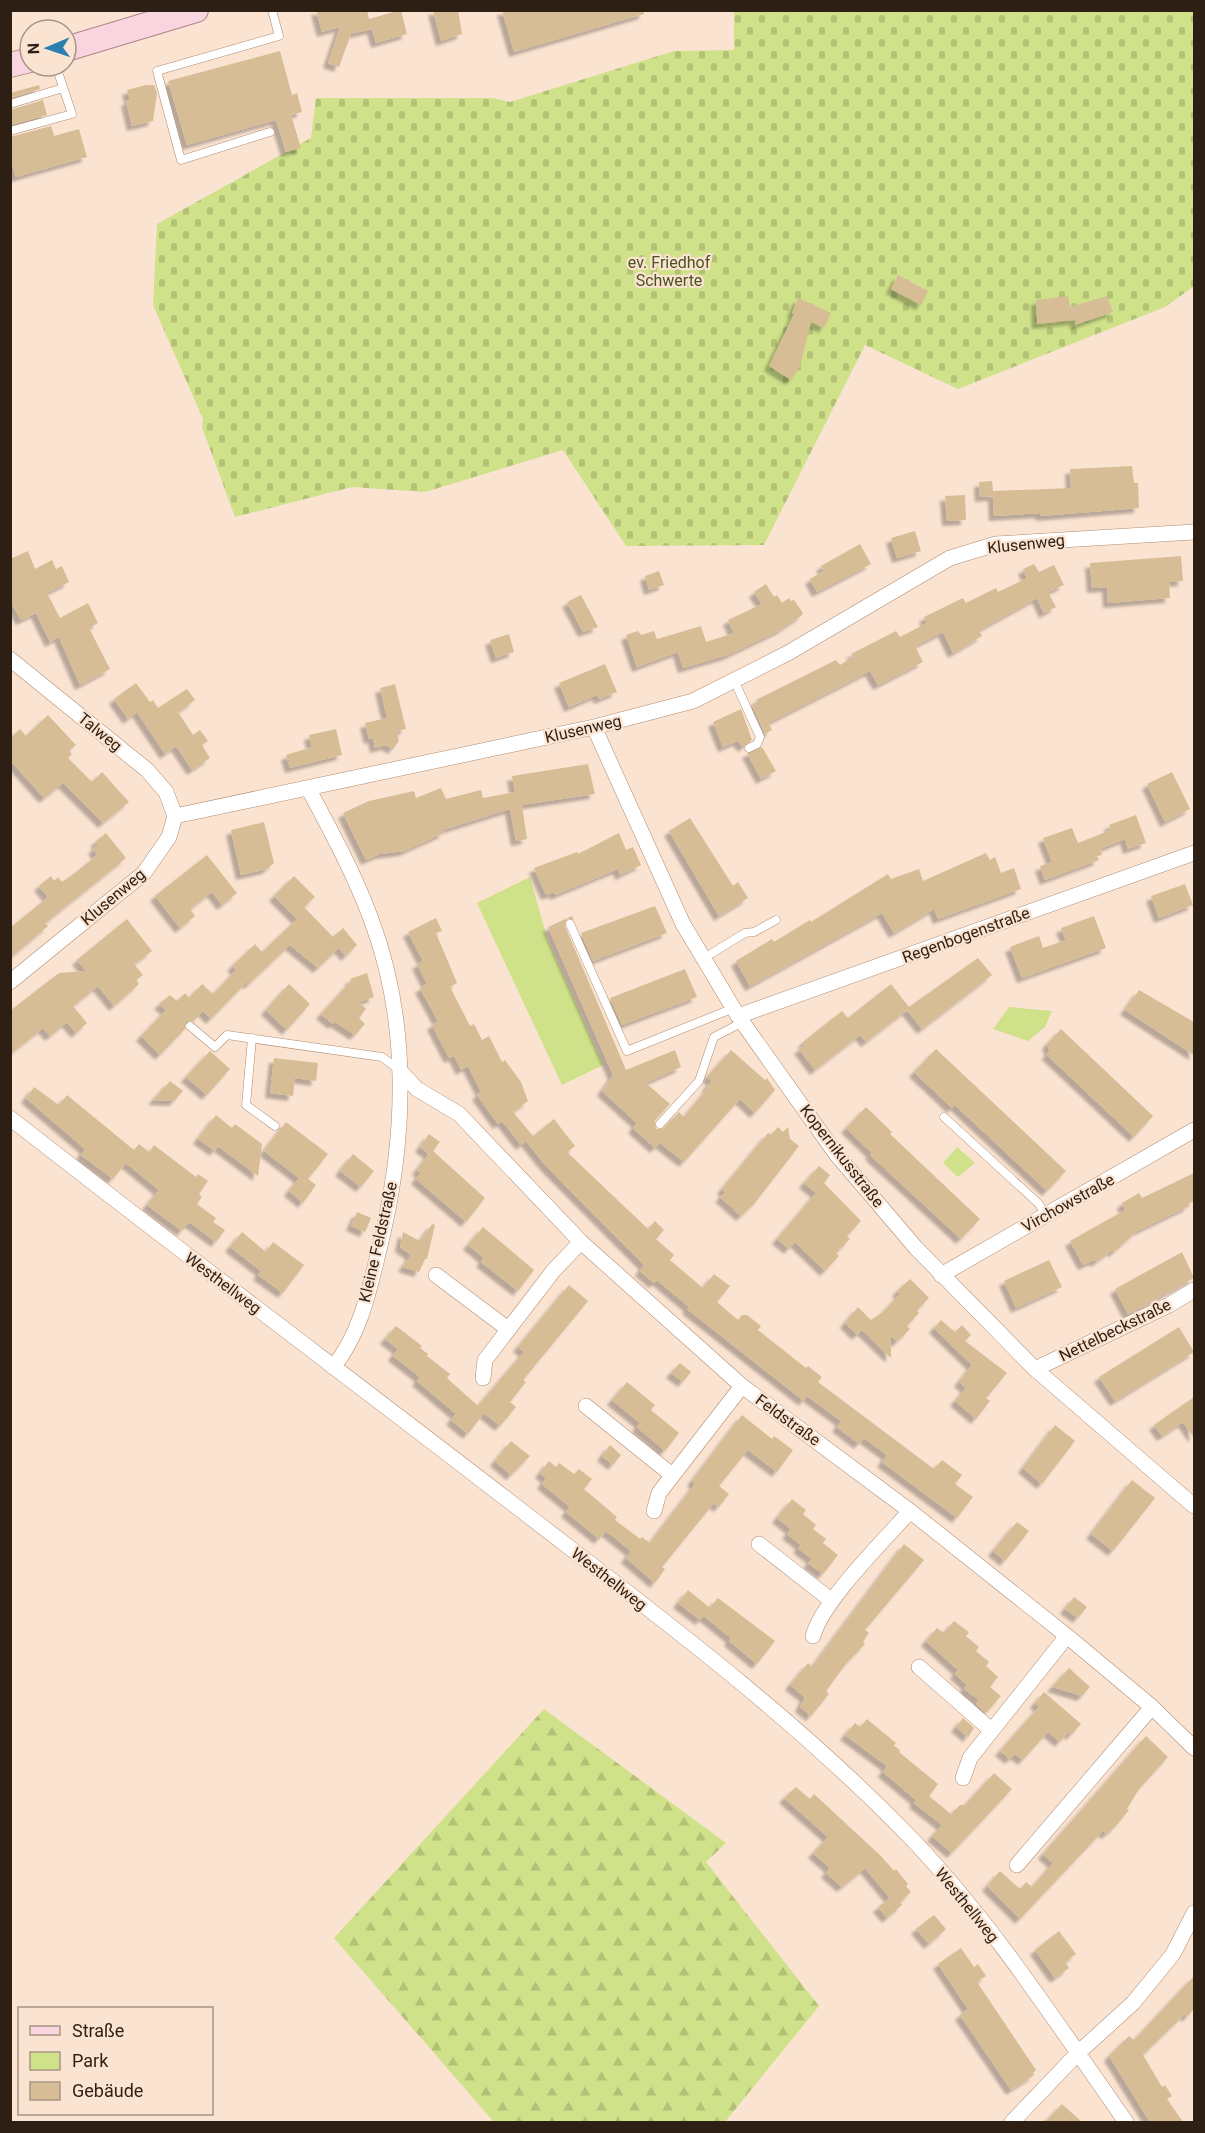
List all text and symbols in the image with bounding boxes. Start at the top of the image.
north arrow [18,18,78,78]
text: N [24,43,43,54]
park label: ev. Friedhof Schwerte [628,253,711,290]
street label: Klusenweg [986,530,1066,558]
street label: Talweg [74,709,126,755]
street label: Klusenweg [543,711,623,747]
street label: Klusenweg [77,865,149,929]
street label: Regenbogenstraße [900,903,1032,967]
street label: Kopernikusstraße [796,1101,888,1211]
street label: Virchowstraße [1018,1170,1118,1236]
street label: Kleine Feldstraße [355,1180,401,1304]
street label: Westhellweg [181,1248,265,1318]
street label: Nettelbeckstraße [1056,1295,1174,1365]
street label: Feldstraße [752,1390,824,1450]
street label: Westhellweg [567,1544,651,1614]
street label: Westhellweg [931,1864,1003,1946]
legend [18,2007,213,2115]
text: Straße [72,2020,124,2041]
text: Park [72,2050,109,2071]
text: Gebäude [72,2080,143,2101]

